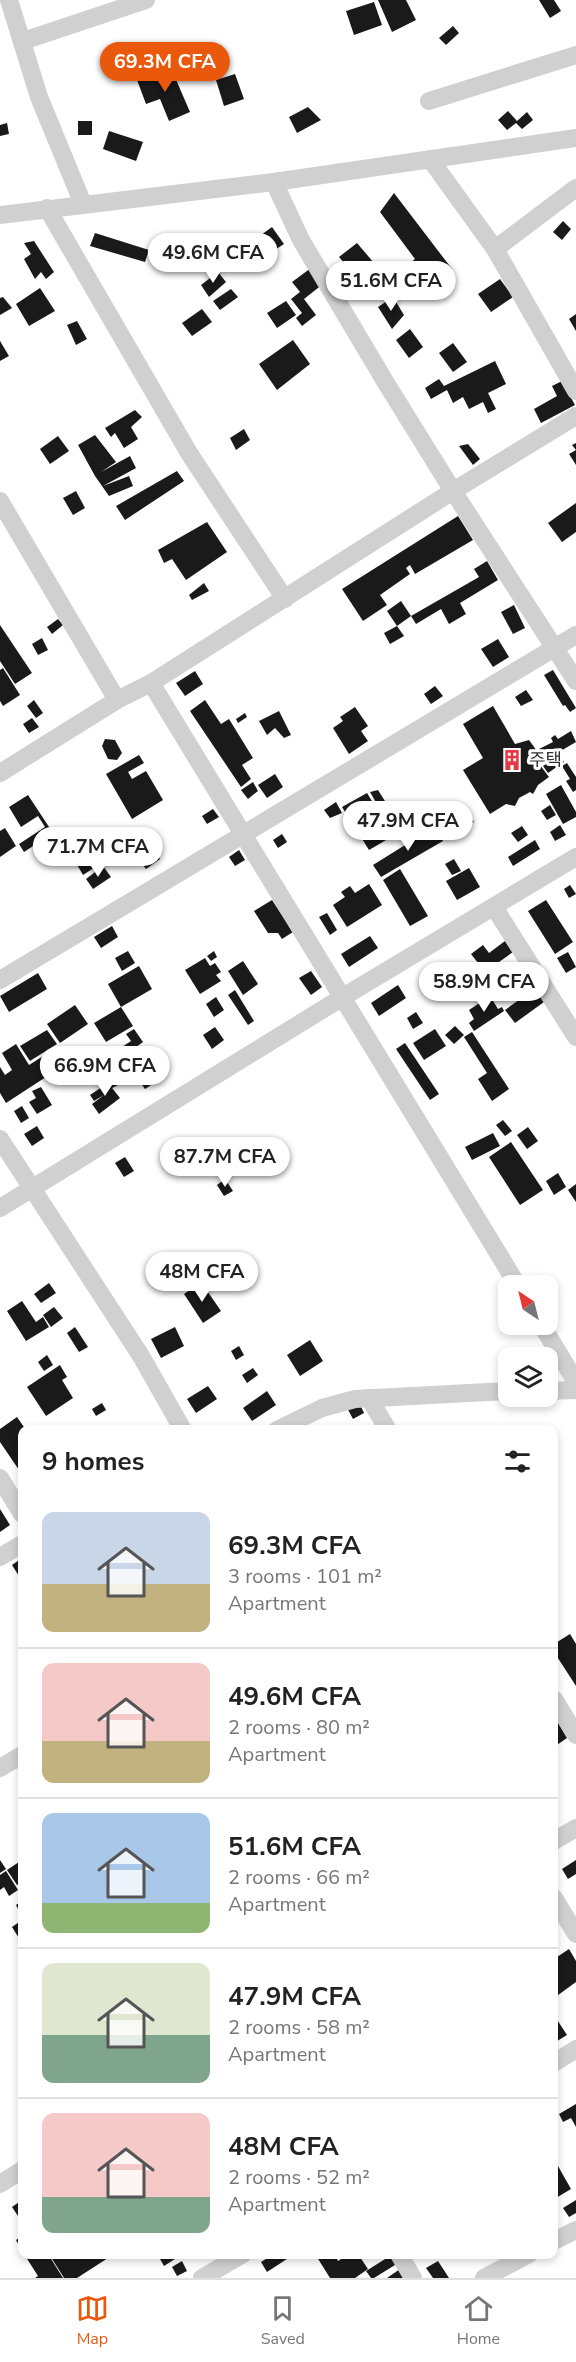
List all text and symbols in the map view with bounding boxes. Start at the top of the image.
pin: 69.3M CFA [96,42,234,93]
text: 69.3M CFA [114,48,216,75]
pin: 49.6M CFA [144,233,282,284]
text: 49.6M CFA [162,239,264,266]
pin: 51.6M CFA [322,261,460,312]
text: 51.6M CFA [340,267,442,294]
building icon: 주택 [500,748,524,772]
place label: 주택 [529,748,562,772]
pin: 47.9M CFA [339,801,477,852]
text: 47.9M CFA [357,807,459,834]
pin: 71.7M CFA [29,827,167,878]
text: 71.7M CFA [47,833,149,860]
pin: 58.9M CFA [415,962,553,1013]
text: 58.9M CFA [433,968,535,995]
pin: 66.9M CFA [36,1046,174,1097]
text: 66.9M CFA [54,1052,156,1079]
pin: 87.7M CFA [156,1137,294,1188]
text: 87.7M CFA [174,1143,276,1170]
pin: 48M CFA [147,1252,257,1303]
text: 48M CFA [159,1258,245,1285]
north arrow [498,1275,558,1335]
map controls [498,1275,558,1407]
button: layers [498,1347,558,1407]
text: 9 homes [42,1444,144,1479]
icon: filters [501,1445,534,1478]
text: 69.3M CFA [228,1528,361,1563]
icon: home [90,1536,162,1608]
text: 3 rooms · 101 m² [228,1563,382,1590]
text: Apartment [228,1590,326,1617]
text: 49.6M CFA [228,1679,361,1714]
icon: home [90,1687,162,1759]
text: 2 rooms · 80 m² [228,1714,370,1741]
text: Apartment [228,1741,326,1768]
text: 51.6M CFA [228,1829,361,1864]
icon: home [90,1837,162,1909]
text: 2 rooms · 66 m² [228,1864,370,1891]
text: Apartment [228,1891,326,1918]
text: 47.9M CFA [228,1979,361,2014]
icon: home [90,1987,162,2059]
text: 2 rooms · 58 m² [228,2014,370,2041]
text: Apartment [228,2041,326,2068]
text: 48M CFA [228,2129,339,2164]
icon: home [90,2137,162,2209]
text: 2 rooms · 52 m² [228,2164,370,2191]
text: Apartment [228,2191,326,2218]
tab: Map [76,2292,109,2350]
tab: Saved [261,2292,305,2350]
tab: Home [457,2292,500,2350]

